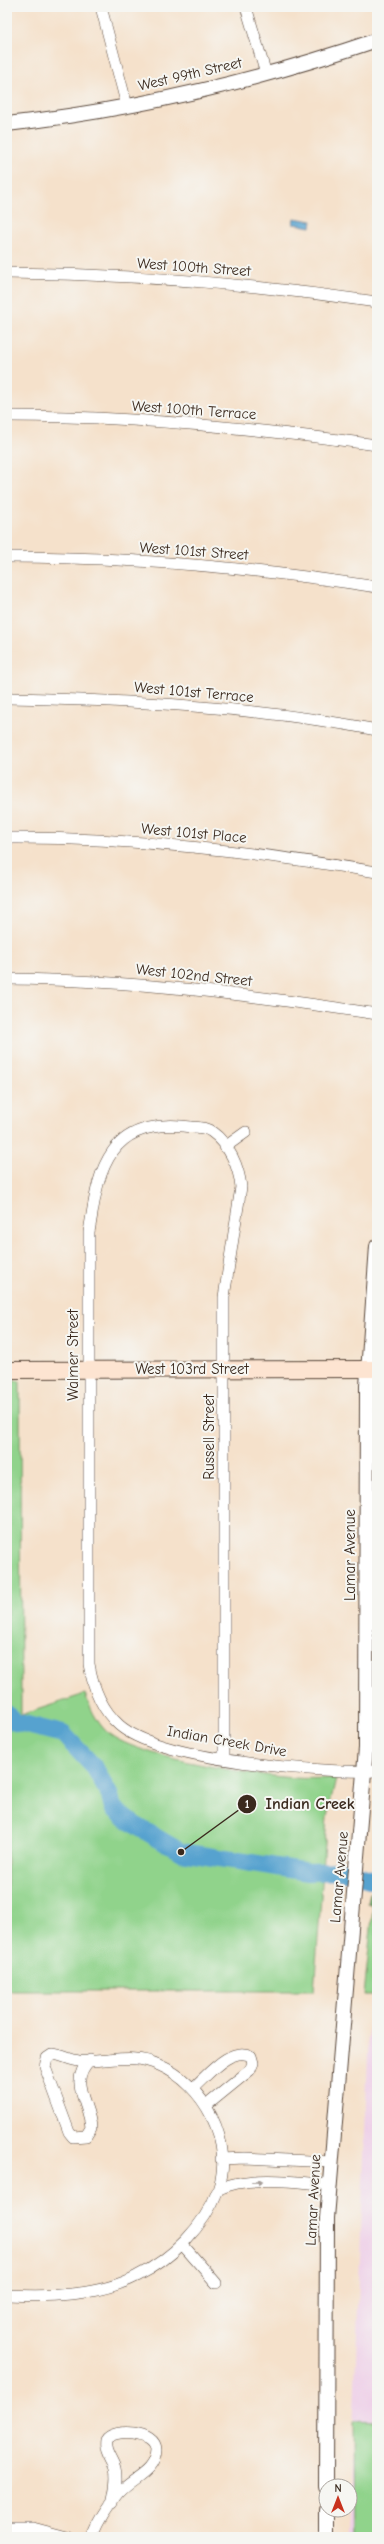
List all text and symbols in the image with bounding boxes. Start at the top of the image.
street label: West 99th Street [136,53,244,95]
street label: West 100th Street [136,254,252,280]
street label: West 100th Terrace [131,397,257,423]
street label: West 101st Street [139,538,250,564]
street label: West 101st Terrace [134,678,255,706]
street label: West 101st Place [141,819,248,847]
street label: West 102nd Street [135,960,254,990]
street label: Walmer Street [64,1309,82,1401]
street label: West 103rd Street [135,1360,250,1378]
street label: Russell Street [200,1393,218,1480]
street label: Lamar Avenue [341,1509,359,1601]
street label: Indian Creek Drive [166,1722,289,1760]
callout: Indian Creek [237,1790,362,1818]
text: Indian Creek [265,1795,355,1813]
text: 1 [245,1797,250,1811]
street label: Lamar Avenue [326,1830,352,1924]
street label: Lamar Avenue [302,2153,324,2246]
one-way arrow [251,2179,264,2185]
north arrow [318,2478,358,2518]
text: N [334,2482,342,2495]

